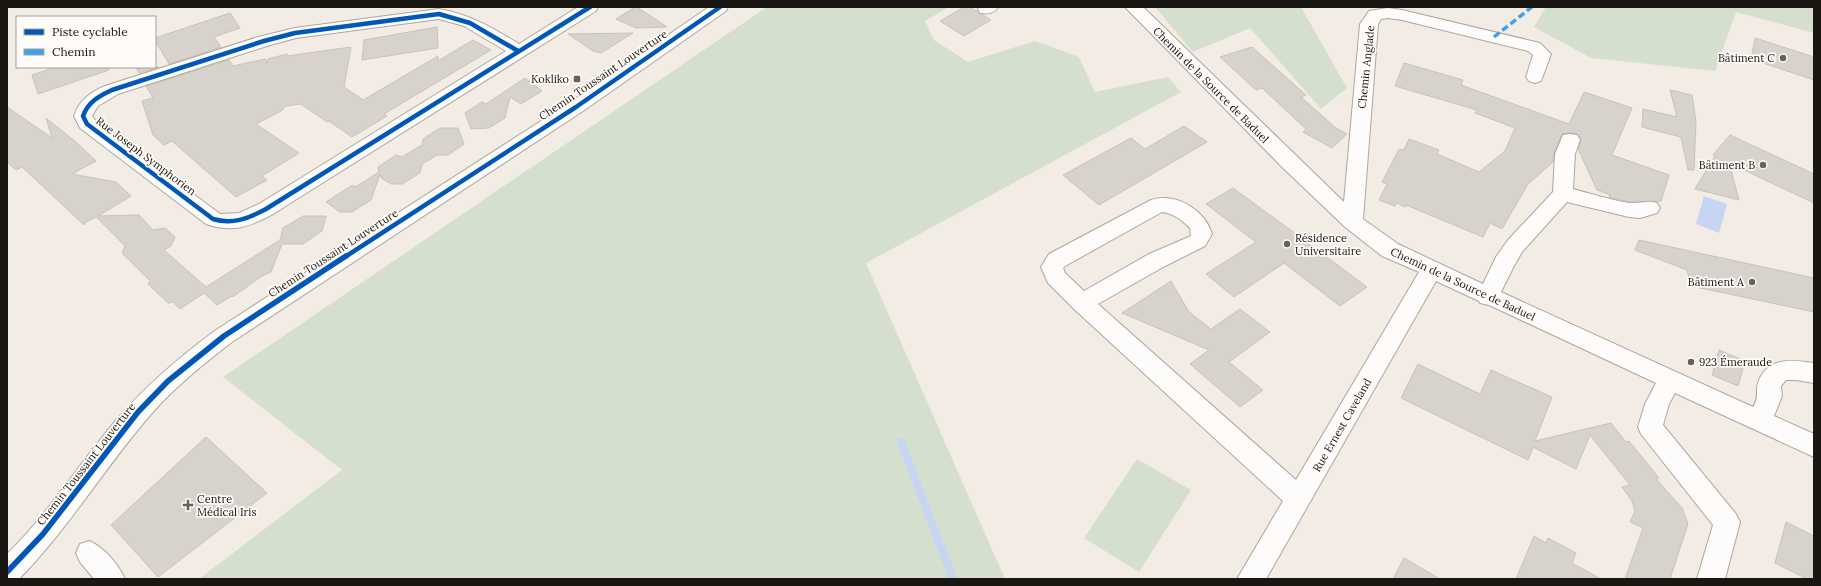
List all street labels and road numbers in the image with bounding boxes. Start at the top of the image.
street label: Chemin de la Source de Baduel [1150,24,1272,146]
street label: Chemin Anglade [1355,25,1377,109]
street label: Chemin Toussaint Louverture [536,27,670,123]
street label: Rue Joseph Symphorien [93,114,199,198]
street label: Chemin Toussaint Louverture [265,206,401,300]
street label: Chemin de la Source de Baduel [1388,244,1538,324]
street label: Rue Ernest Caveland [1310,375,1375,474]
street label: Chemin Toussaint Louverture [34,400,138,528]

